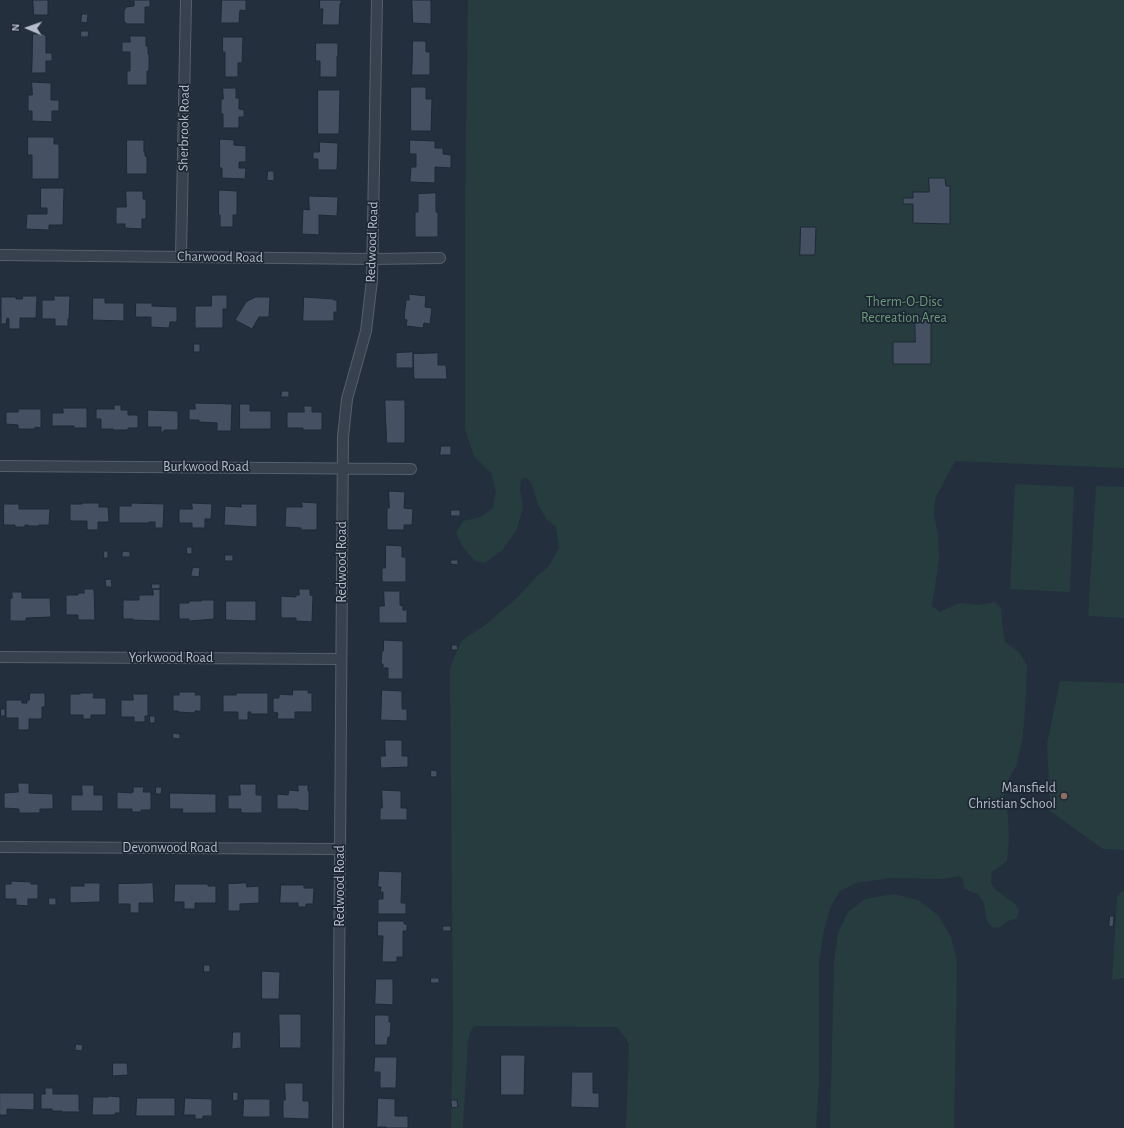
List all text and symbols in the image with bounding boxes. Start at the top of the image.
north arrow [8,8,48,48]
text: N [10,24,21,32]
street label: Sherbrook Road [175,85,193,171]
street label: Redwood Road [362,201,382,283]
street label: Charwood Road [177,248,263,266]
park label: Therm-O-Disc Recreation Area [861,294,947,326]
street label: Burkwood Road [163,459,249,475]
street label: Redwood Road [334,521,350,603]
street label: Yorkwood Road [129,650,213,666]
place label: Mansfield Christian School [969,780,1056,812]
marker: Mansfield Christian School [1059,791,1069,801]
street label: Devonwood Road [122,840,218,856]
street label: Redwood Road [332,845,348,927]

